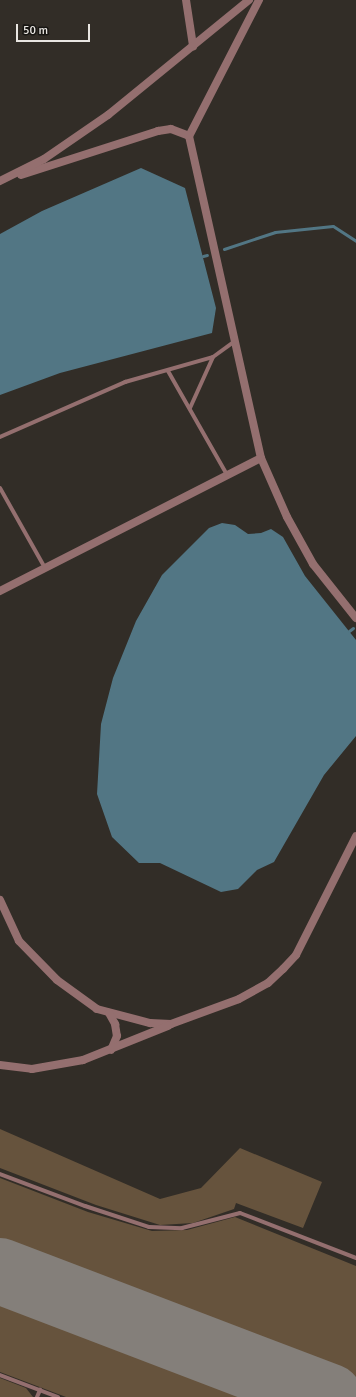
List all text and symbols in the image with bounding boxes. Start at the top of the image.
scale bar [18,16,92,42]
text: 50 m [23,23,48,38]

